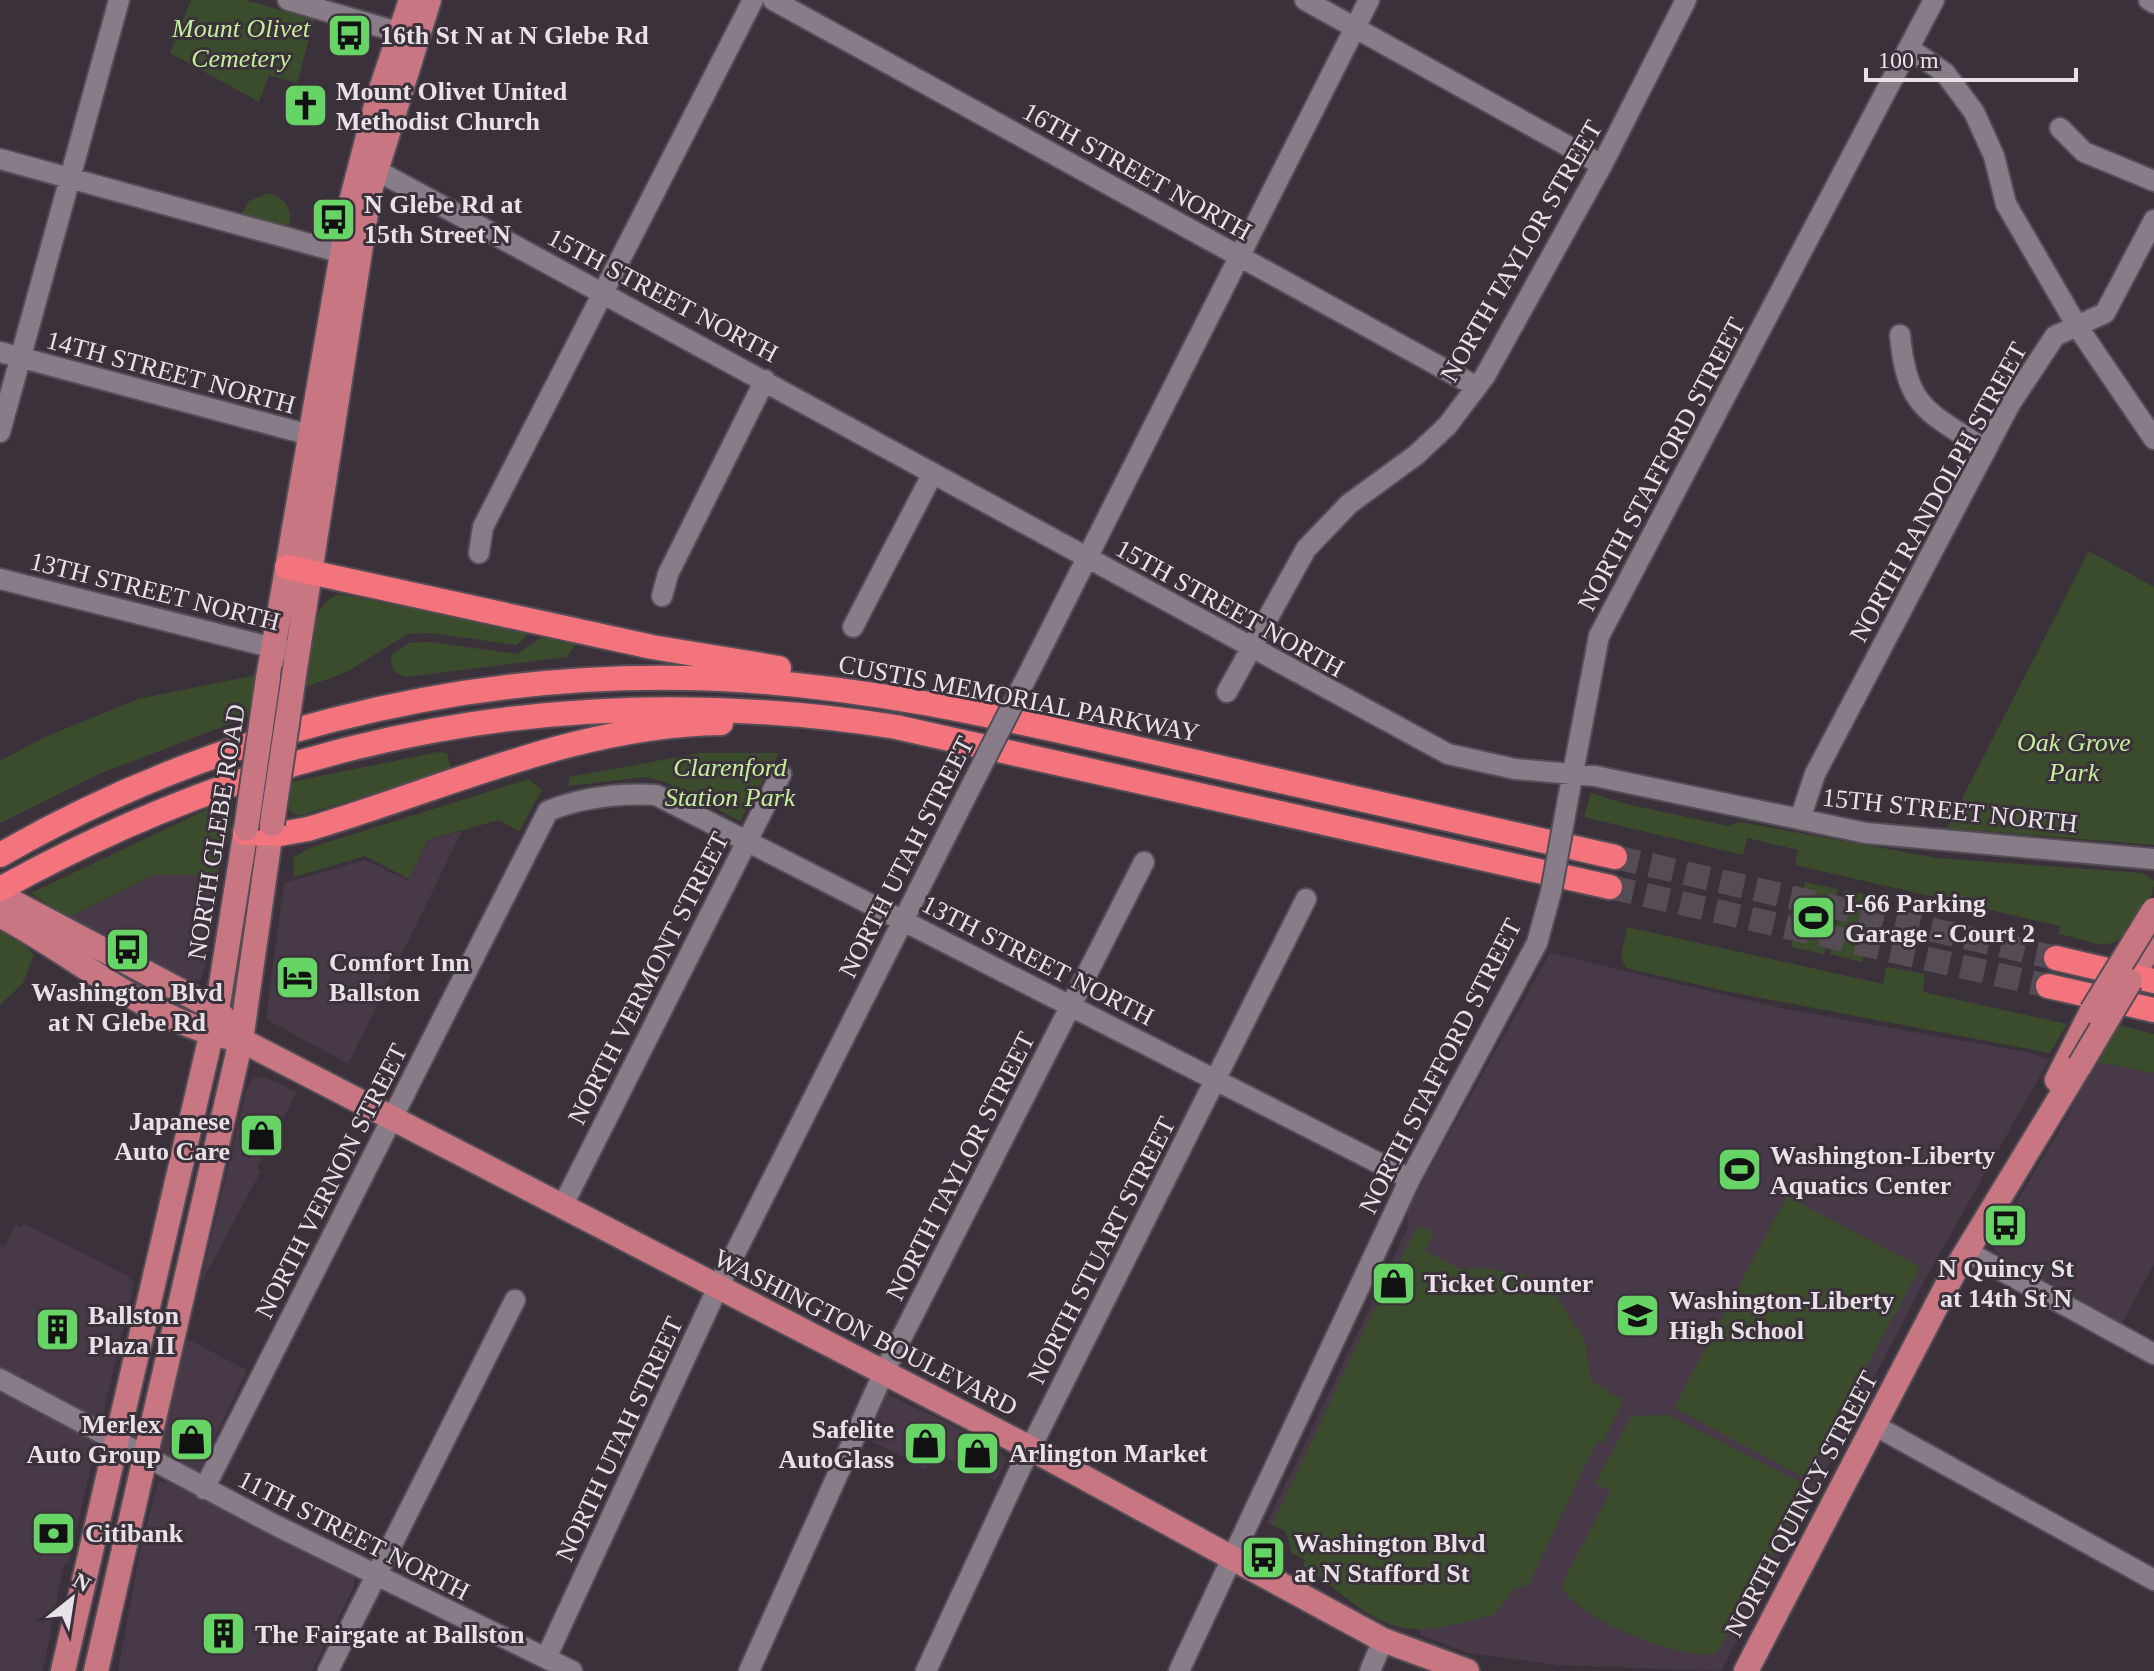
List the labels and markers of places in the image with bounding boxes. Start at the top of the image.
bus stop icon: 16th St N at N Glebe Rd [325,11,373,59]
place label: 16th St N at N Glebe Rd [380,21,649,50]
place label: Mount Olivet United Methodist Church [336,77,568,136]
church icon: Mount Olivet United Methodist Church [281,82,329,130]
place label: N Glebe Rd at 15th Street N [364,190,523,249]
bus stop icon: N Glebe Rd at 15th Street N [309,195,357,243]
place label: I-66 Parking Garage - Court 2 [1845,889,2035,948]
sports icon: I-66 Parking Garage - Court 2 [1790,894,1838,942]
bus stop icon: Washington Blvd at N Glebe Rd [103,925,151,973]
place label: Comfort Inn Ballston [329,948,470,1007]
hotel icon: Comfort Inn Ballston [274,953,322,1001]
place label: Washington Blvd at N Glebe Rd [31,978,223,1037]
place label: Japanese Auto Care [114,1107,230,1166]
shop icon: Japanese Auto Care [237,1112,285,1160]
place label: Washington-Liberty Aquatics Center [1770,1141,1995,1200]
sports icon: Washington-Liberty Aquatics Center [1715,1146,1763,1194]
bus stop icon: N Quincy St at 14th St N [1982,1201,2030,1249]
place label: N Quincy St at 14th St N [1938,1254,2074,1313]
shop icon: Ticket Counter [1369,1259,1417,1307]
place label: Ticket Counter [1424,1269,1593,1298]
place label: Washington-Liberty High School [1669,1286,1894,1345]
school or university icon: Washington-Liberty High School [1614,1291,1662,1339]
place label: Ballston Plaza II [88,1301,180,1360]
building icon: Ballston Plaza II [33,1306,81,1354]
place label: Merlex Auto Group [26,1410,161,1469]
shop icon: Merlex Auto Group [168,1415,216,1463]
place label: Safelite AutoGlass [778,1415,894,1474]
shop icon: Safelite AutoGlass [901,1420,949,1468]
shop icon: Arlington Market [954,1429,1002,1477]
place label: Arlington Market [1009,1439,1208,1468]
bank icon: Citibank [30,1509,78,1557]
place label: Citibank [85,1519,184,1548]
place label: Washington Blvd at N Stafford St [1294,1529,1486,1588]
bus stop icon: Washington Blvd at N Stafford St [1239,1534,1287,1582]
building icon: The Fairgate at Ballston [200,1610,248,1658]
place label: The Fairgate at Ballston [255,1620,525,1649]

